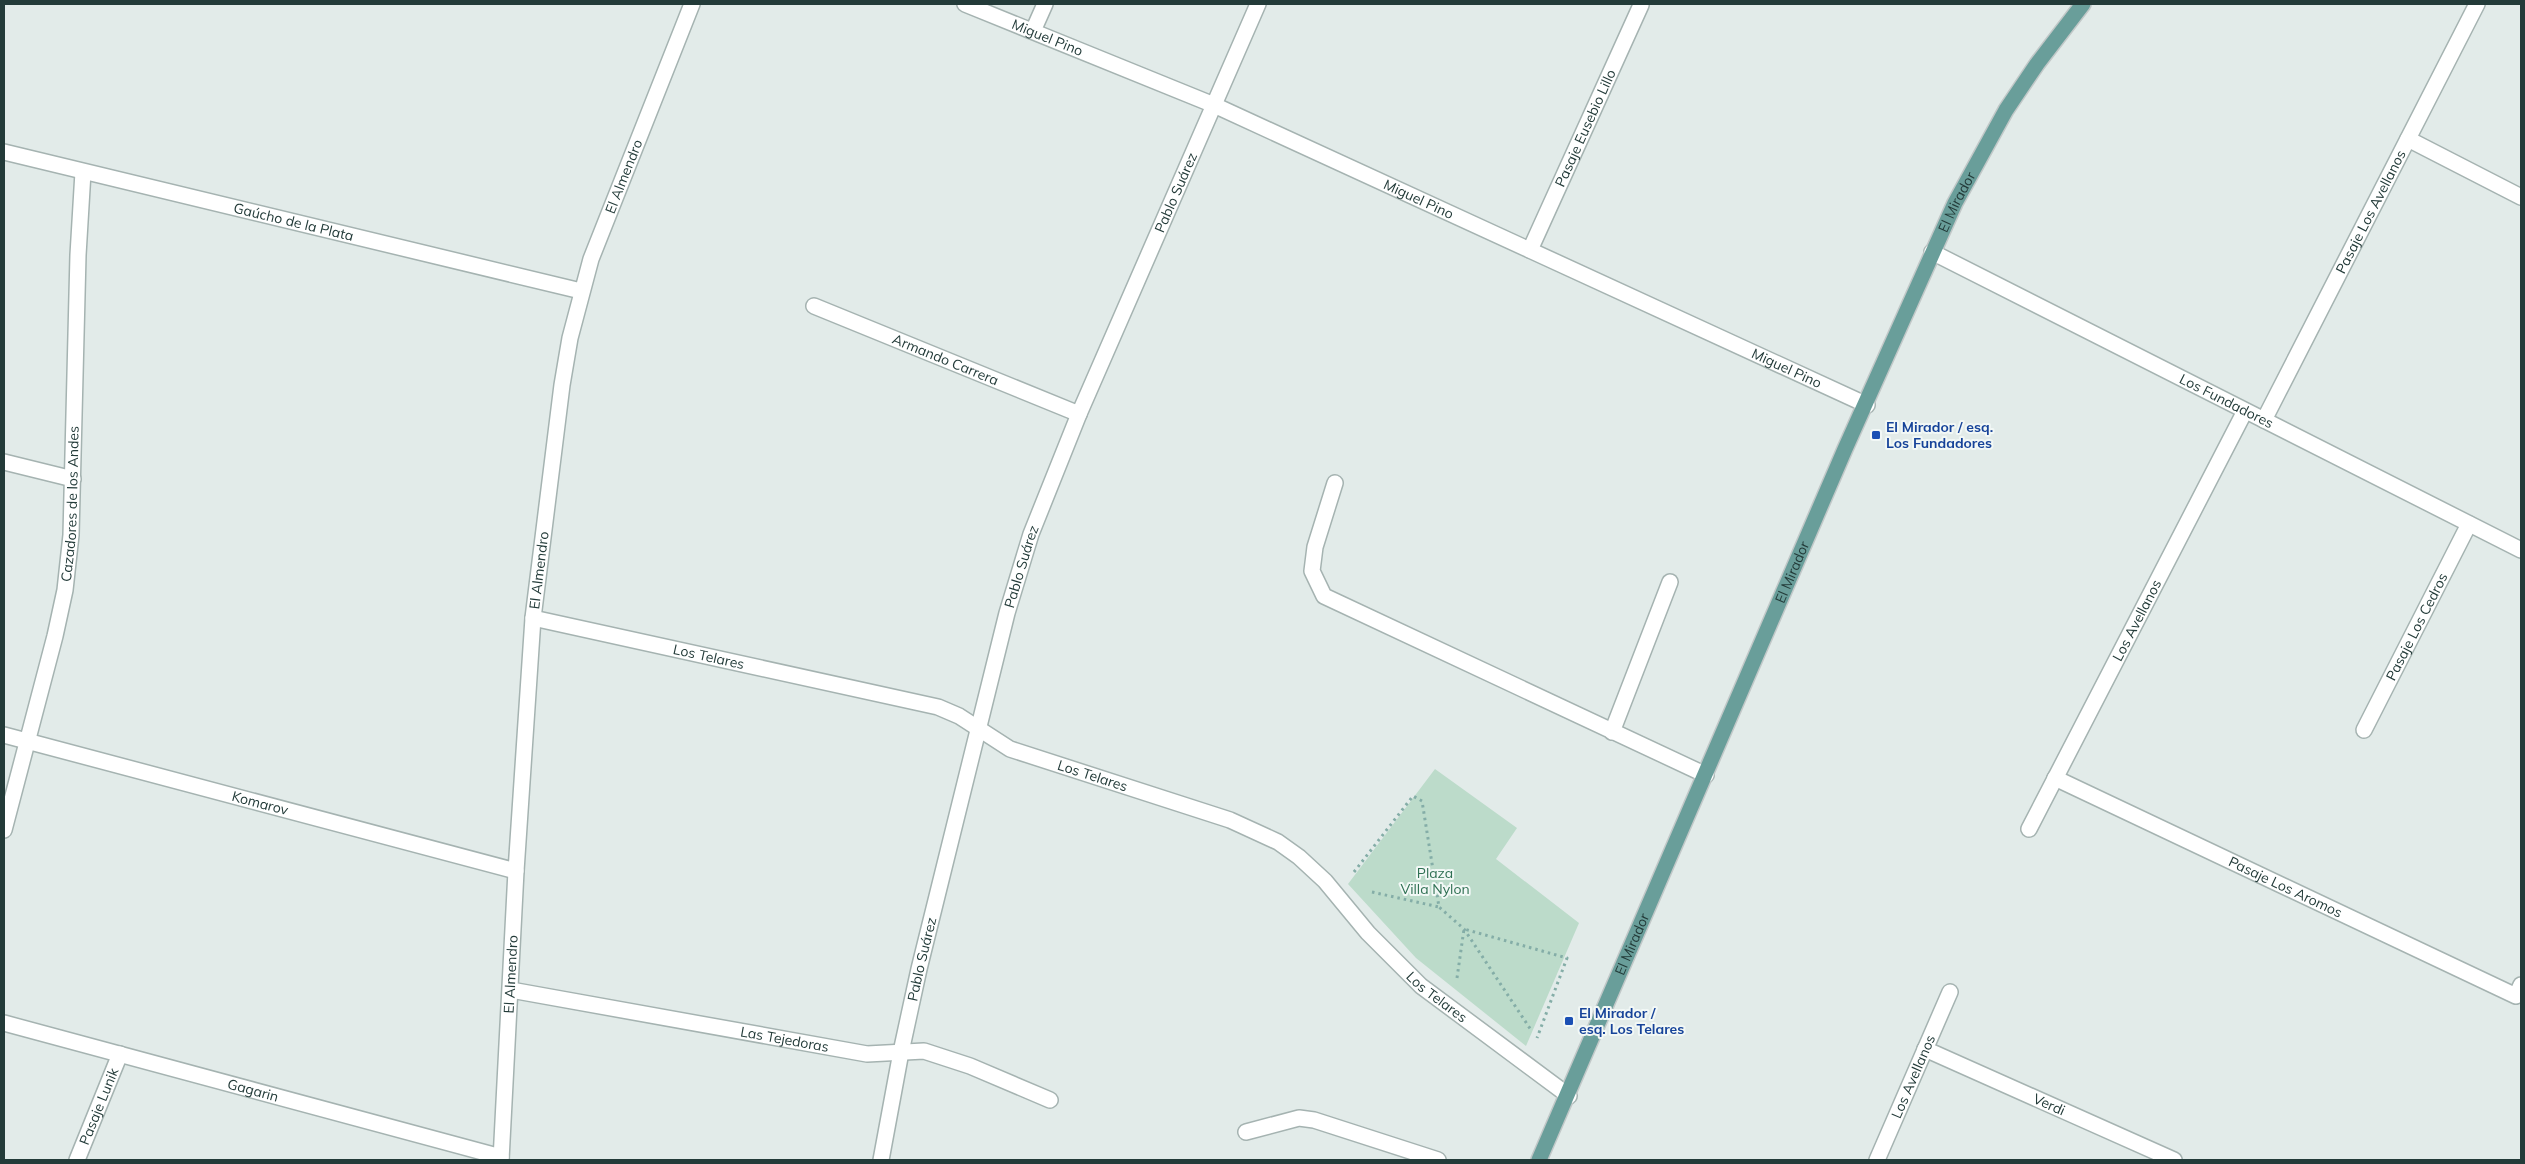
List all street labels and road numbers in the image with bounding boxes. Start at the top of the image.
street label: Miguel Pino [1009,15,1086,60]
street label: Pasaje Eusebio Lillo [1551,66,1620,190]
street label: El Almendro [601,137,647,216]
street label: Pasaje Los Avellanos [2332,147,2410,277]
street label: Pablo Suárez [1150,150,1201,235]
street label: El Mirador [1934,168,1980,235]
street label: Miguel Pino [1381,175,1457,223]
street label: Gaúcho de la Plata [232,199,356,245]
street label: Armando Carrera [890,330,1001,389]
street label: Miguel Pino [1749,344,1825,392]
street label: Los Fundadores [2176,370,2277,432]
street label: Cazadores de los Andes [57,426,83,583]
street label: Pablo Suárez [1000,522,1043,610]
street label: El Almendro [525,530,553,610]
street label: El Mirador [1771,538,1814,606]
street label: Pasaje Los Cedros [2382,570,2452,683]
street label: Los Avellanos [2108,576,2165,664]
street label: Los Telares [671,640,746,673]
street label: Los Telares [1055,756,1130,795]
street label: Komarov [230,787,291,819]
street label: Pasaje Los Aromos [2226,852,2345,922]
street label: El Mirador [1611,910,1653,978]
street label: Pablo Suárez [903,915,940,1003]
street label: El Almendro [500,935,522,1014]
street label: Los Telares [1403,968,1471,1026]
street label: Las Tejedoras [739,1022,830,1056]
street label: Los Avellanos [1887,1032,1939,1121]
street label: Pasaje Lunik [75,1064,123,1147]
street label: Gagarin [226,1075,281,1106]
street label: Verdi [2030,1089,2068,1119]

